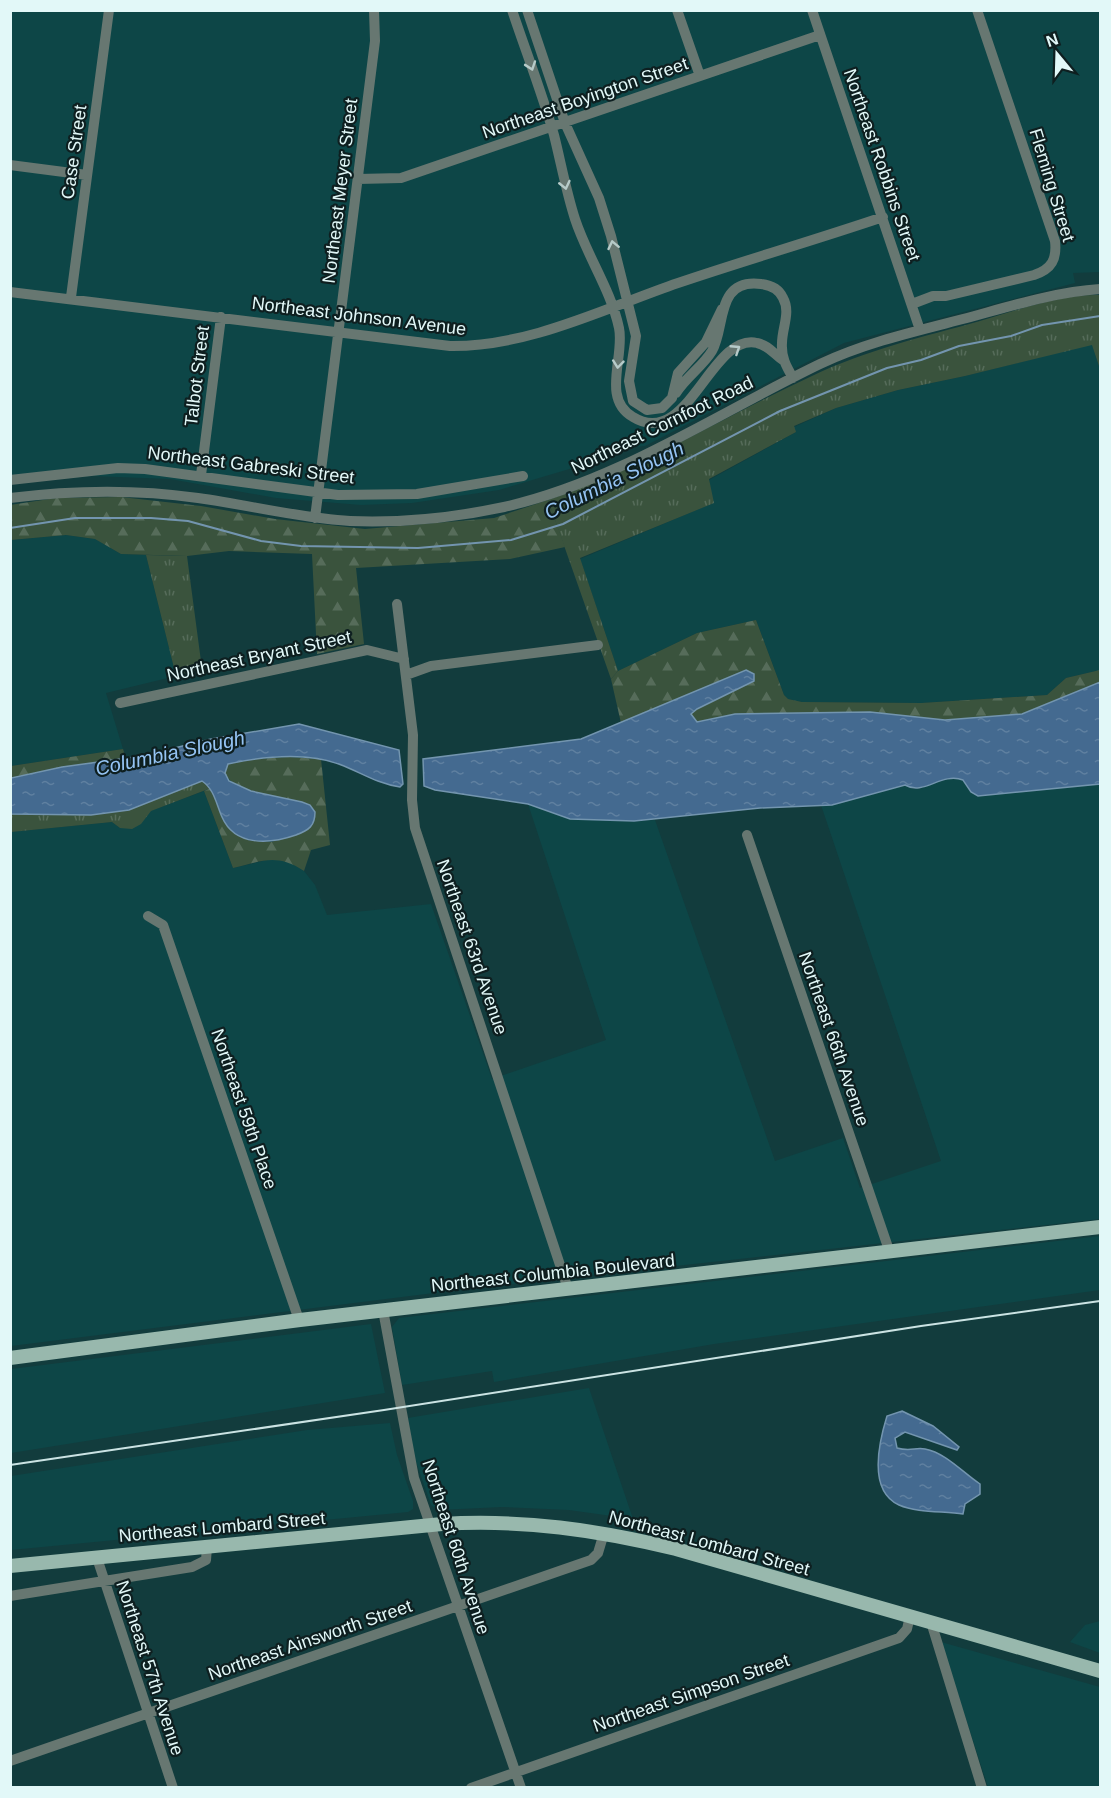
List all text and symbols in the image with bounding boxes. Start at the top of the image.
north arrow [1027,24,1087,84]
text: N [1044,30,1061,50]
street label: Northeast Boyington Street [480,53,690,143]
one-way arrow [523,60,536,71]
street label: Northeast Robbins Street [840,66,924,264]
street label: Northeast Meyer Street [319,97,361,285]
street label: Case Street [57,104,91,200]
street label: Fleming Street [1025,126,1079,244]
one-way arrow [558,179,571,189]
one-way arrow [607,240,620,250]
street label: Northeast Johnson Avenue [251,293,467,339]
street label: Talbot Street [181,325,213,427]
one-way arrow [729,345,740,356]
one-way arrow [612,359,625,368]
street label: Northeast Cornfoot Road [568,372,756,478]
water label: Columbia Slough [541,437,687,523]
street label: Northeast Gabreski Street [147,442,355,488]
street label: Northeast Bryant Street [165,627,353,685]
water label: Columbia Slough [93,726,247,780]
street label: Northeast 63rd Avenue [433,857,511,1037]
street label: Northeast 66th Avenue [795,949,873,1129]
street label: Northeast 59th Place [207,1026,281,1192]
street label: Northeast Columbia Boulevard [430,1250,676,1296]
street label: Northeast 60th Avenue [418,1457,494,1637]
street label: Northeast Lombard Street [606,1507,812,1579]
street label: Northeast Lombard Street [118,1508,326,1546]
street label: Northeast 57th Avenue [112,1578,188,1758]
street label: Northeast Ainsworth Street [206,1596,414,1684]
street label: Northeast Simpson Street [590,1650,792,1736]

